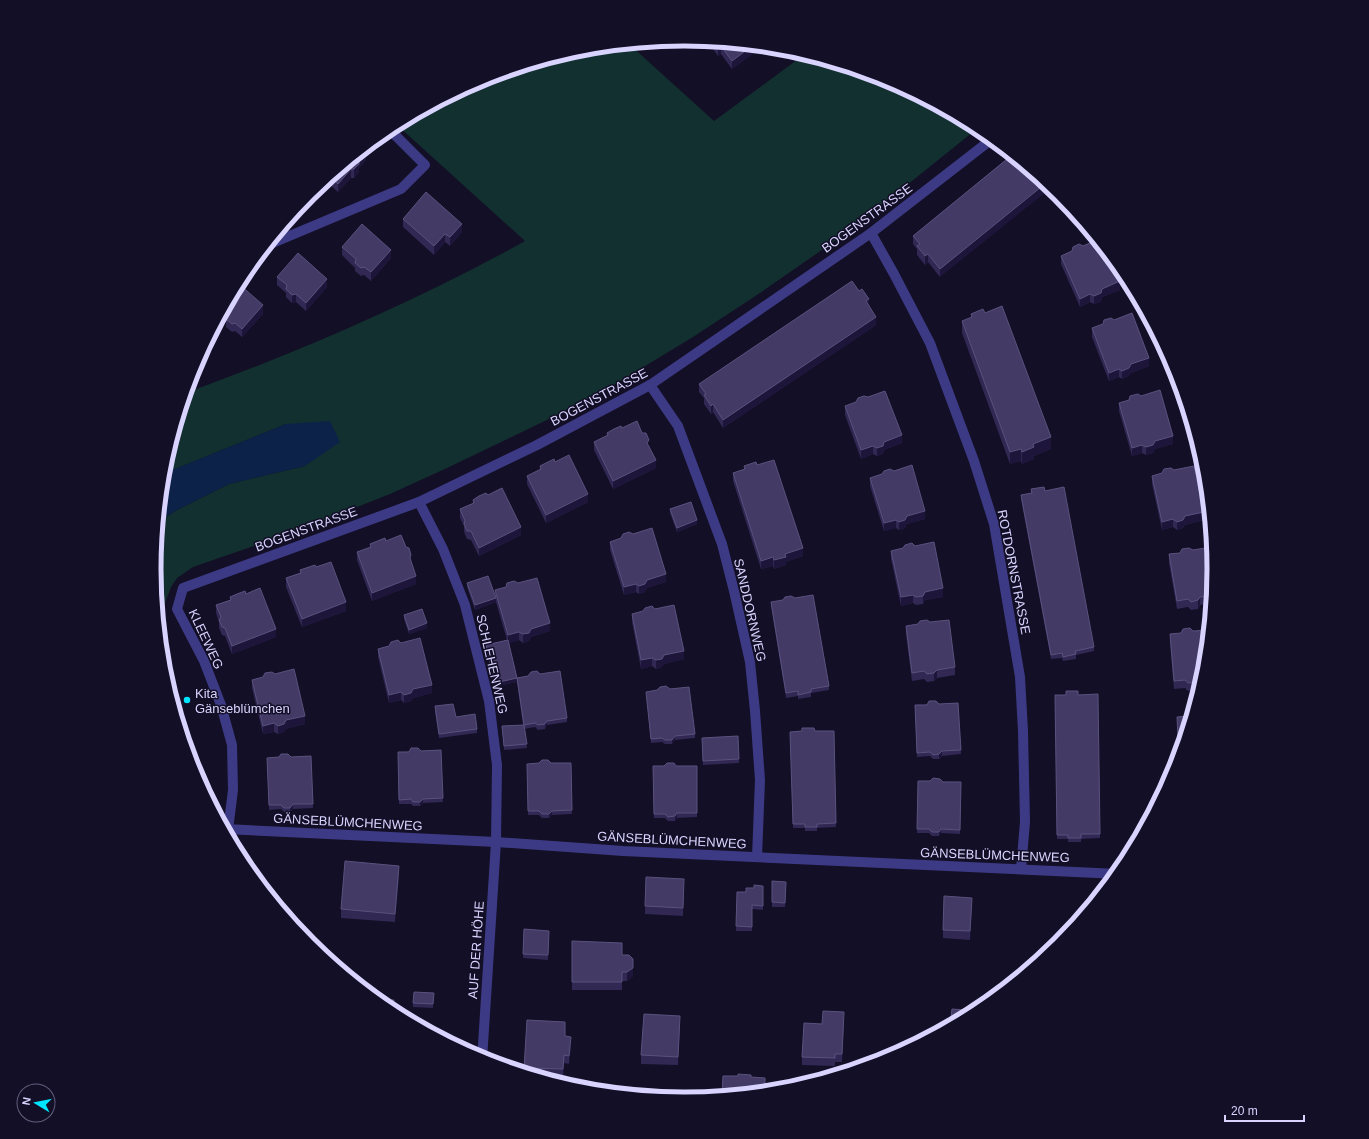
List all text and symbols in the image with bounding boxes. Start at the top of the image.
street label: BOGENSTRASSE [819,180,915,256]
street label: BOGENSTRASSE [548,365,650,429]
street label: BOGENSTRASSE [253,503,359,554]
street label: ROTDORNSTRASSE [995,509,1033,636]
street label: SANDDORNWEG [731,557,769,663]
street label: KLEEWEG [186,607,226,671]
street label: SCHLEHENWEG [473,613,511,715]
place label: Kita Gänseblümchen [195,686,290,716]
marker: Kita Gänseblümchen [182,695,192,705]
street label: GÄNSEBLÜMCHENWEG [273,811,423,833]
street label: GÄNSEBLÜMCHENWEG [597,829,747,851]
street label: GÄNSEBLÜMCHENWEG [920,845,1070,865]
street label: AUF DER HÖHE [465,900,487,1000]
north arrow [16,1083,56,1123]
text: N [20,1096,33,1106]
scale bar [1225,1097,1304,1123]
text: 20 m [1231,1104,1258,1118]

